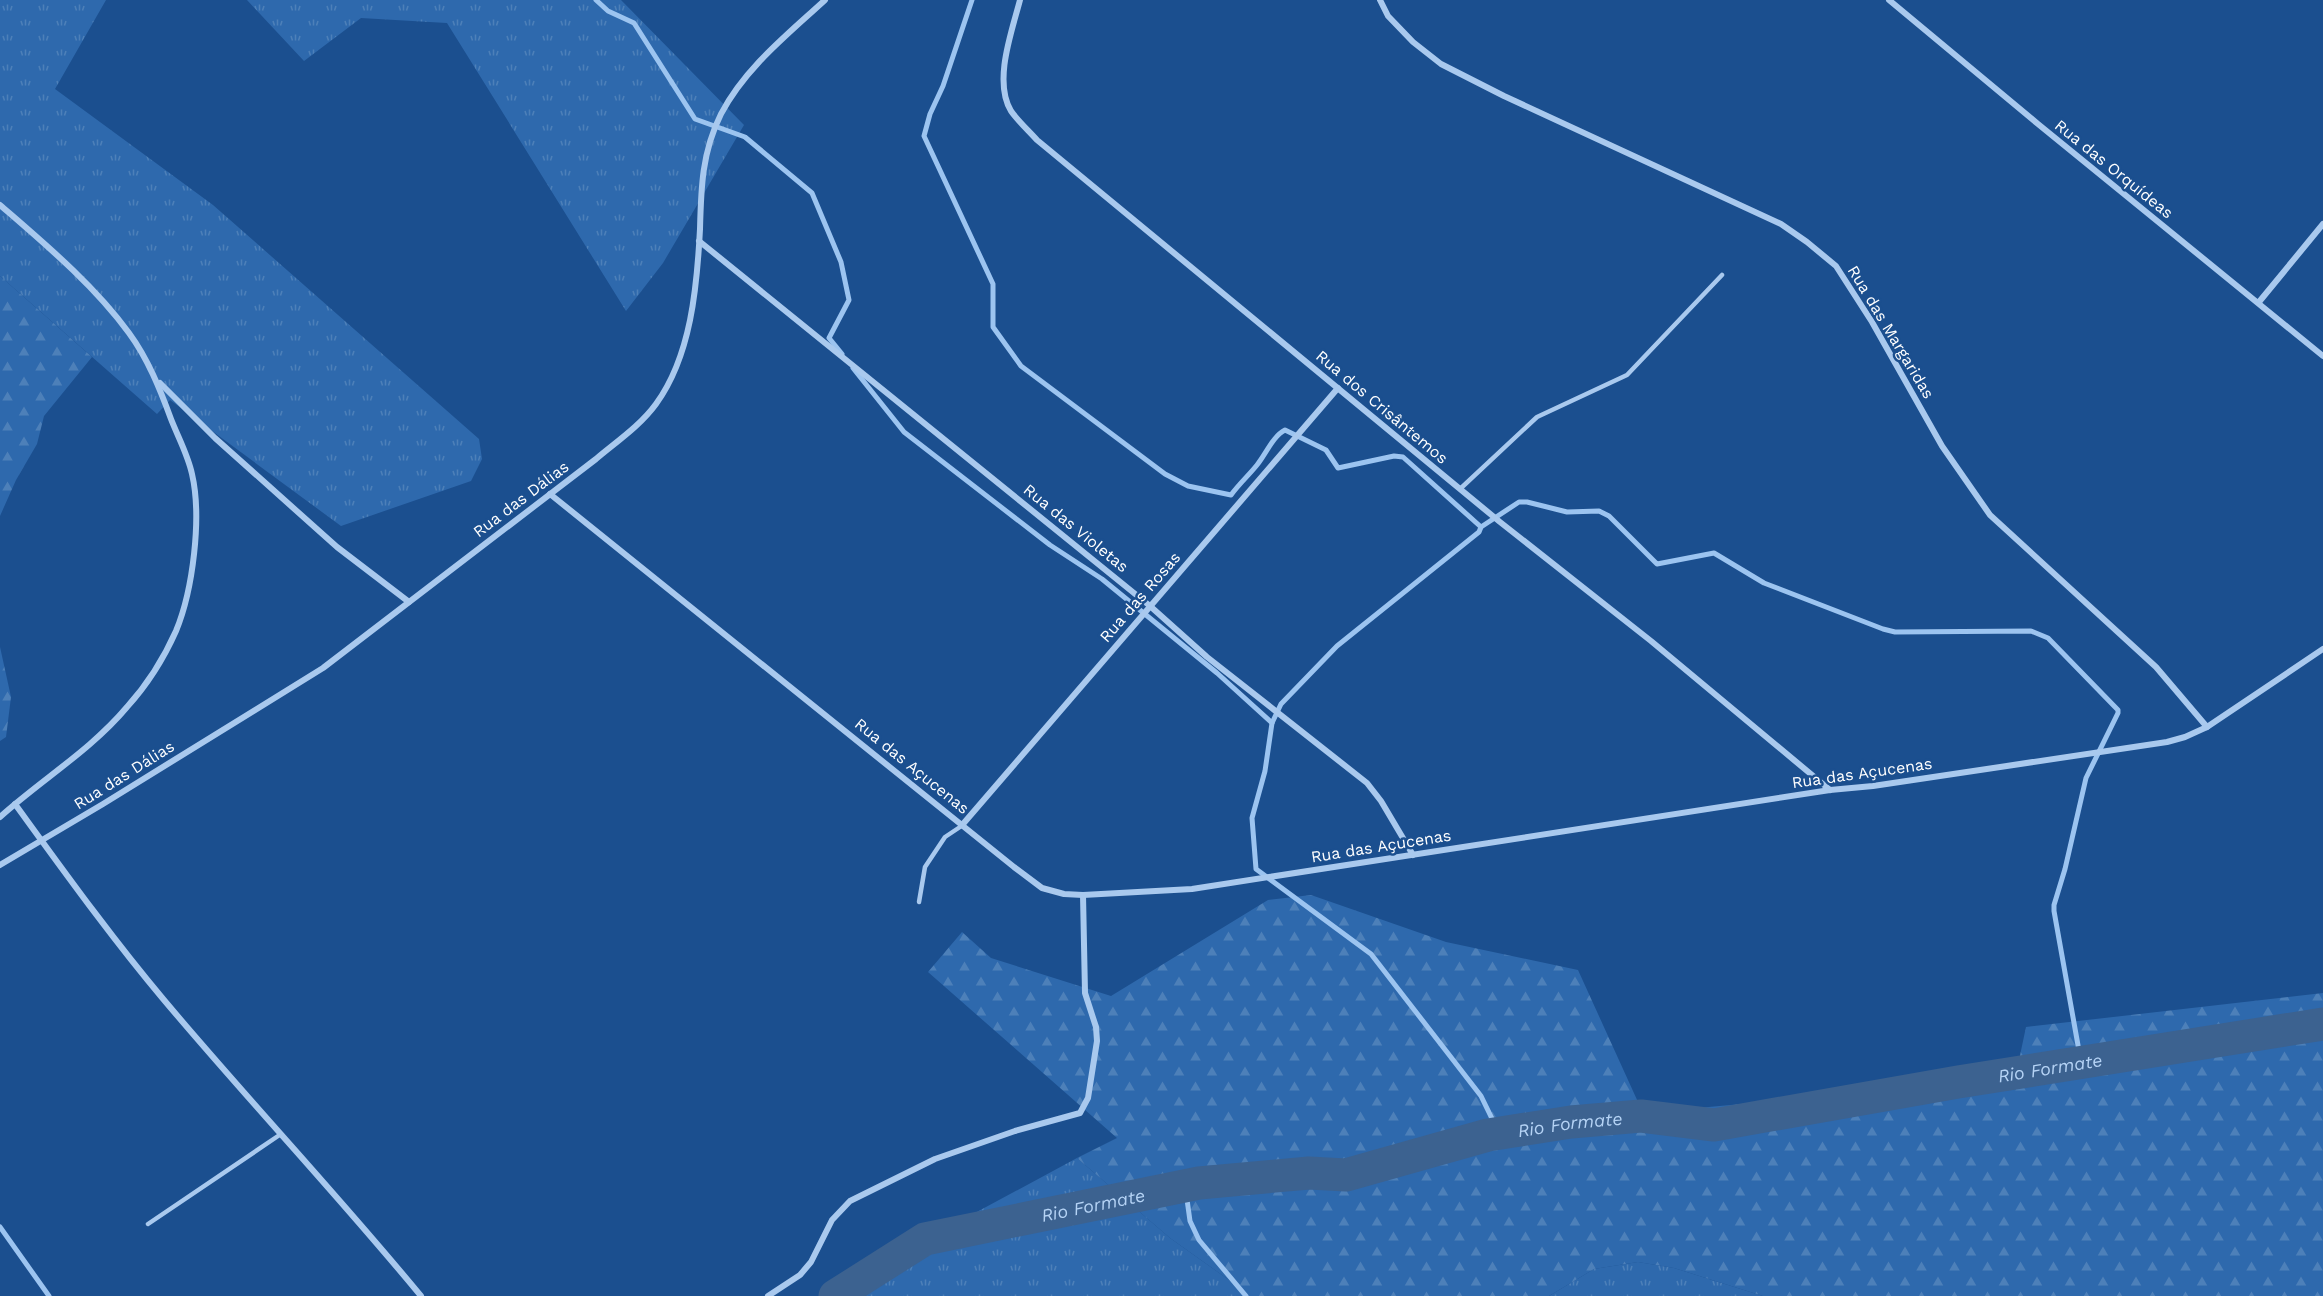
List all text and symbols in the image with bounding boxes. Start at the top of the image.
street label: Rua das Orquídeas [2051,116,2177,222]
street label: Rua das Margaridas [1844,262,1938,402]
street label: Rua dos Crisântemos [1312,346,1452,468]
street label: Rua das Dálias [469,457,573,541]
street label: Rua das Violetas [1020,480,1132,576]
street label: Rua das Rosas [1096,548,1184,646]
street label: Rua das Açucenas [851,714,973,818]
street label: Rua das Dálias [70,737,178,813]
street label: Rua das Açucenas [1791,754,1933,792]
street label: Rua das Açucenas [1310,826,1452,866]
water label: Rio Formate [1996,1049,2104,1086]
water label: Rio Formate [1516,1107,1623,1141]
water label: Rio Formate [1039,1184,1147,1226]

